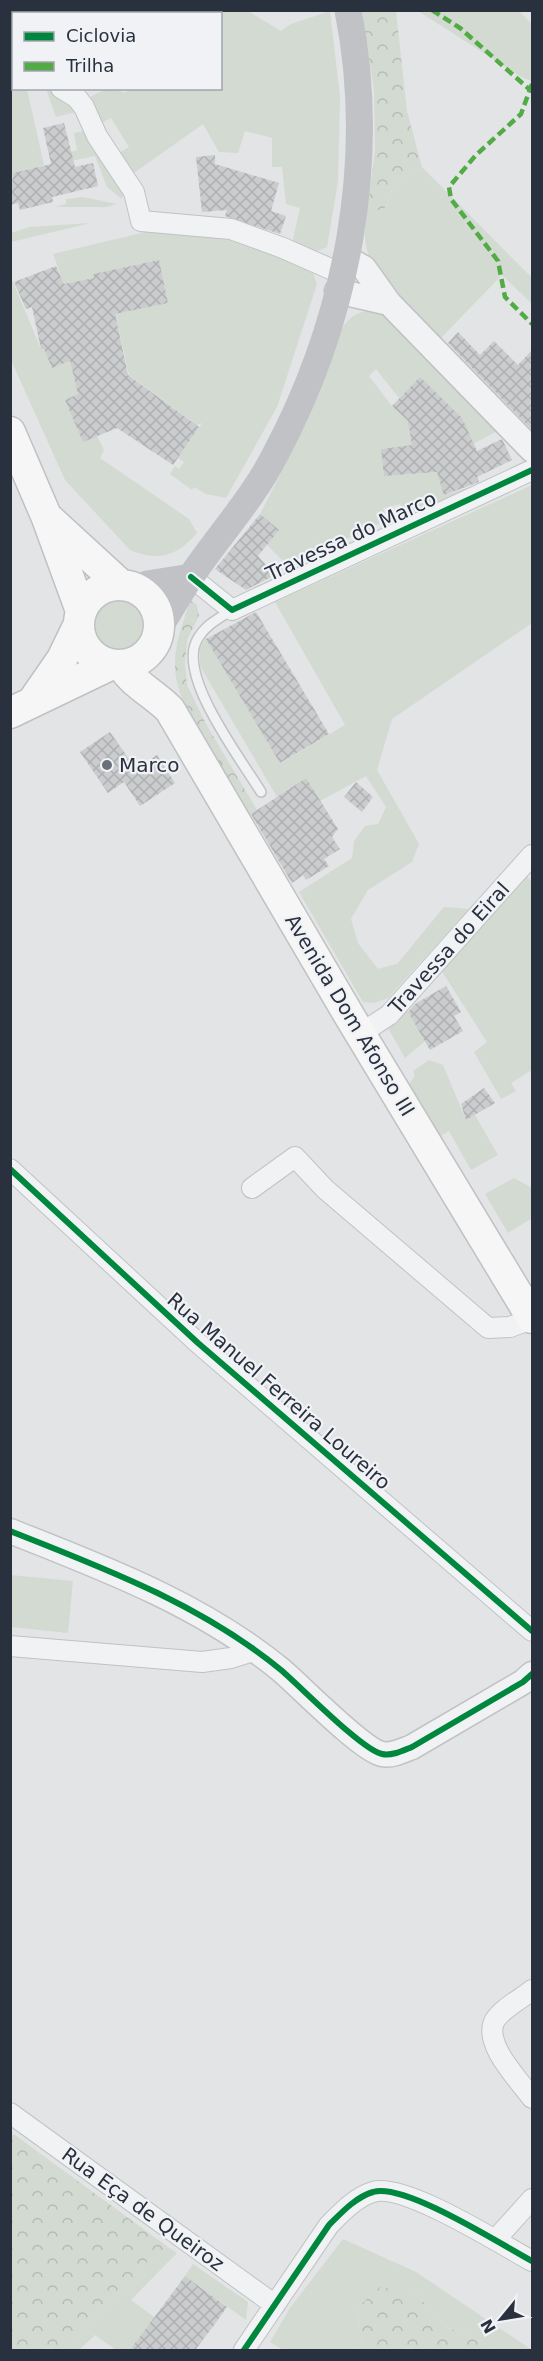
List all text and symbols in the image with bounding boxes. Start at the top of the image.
legend [12,12,222,90]
text: Ciclovia [66,25,136,46]
text: Trilha [65,55,114,76]
street label: Travessa do Marco [261,486,440,586]
place label: Marco [119,753,180,777]
marker: Marco [100,758,114,772]
street label: Travessa do Eiral [383,877,514,1020]
street label: Avenida Dom Afonso III [280,910,420,1120]
street label: Rua Manuel Ferreira Loureiro [163,1288,395,1494]
street label: Rua Eça de Queiroz [57,2142,229,2276]
north arrow [471,2289,531,2349]
text: N [477,2316,500,2337]

